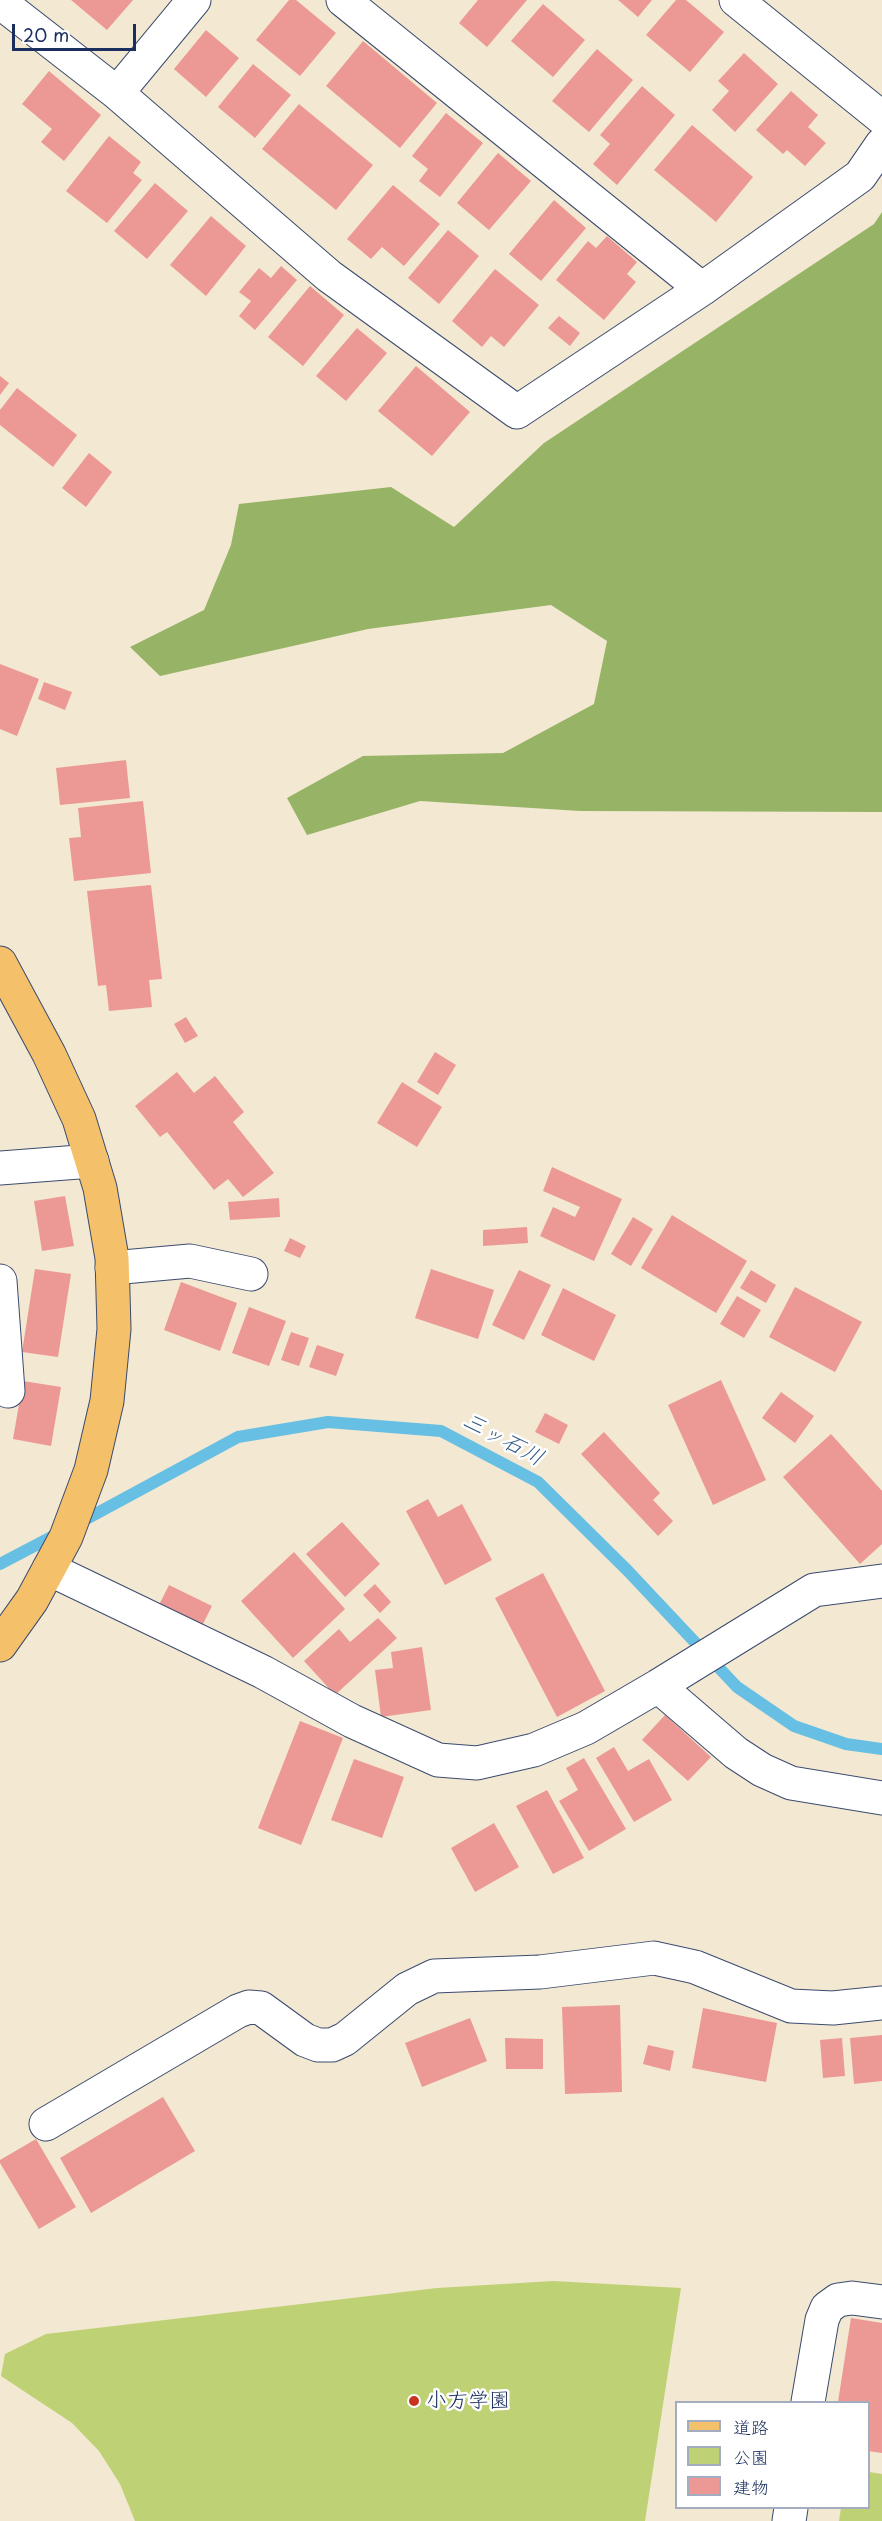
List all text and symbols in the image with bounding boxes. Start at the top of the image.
scale bar [15,12,140,50]
text: 20 m [23,21,69,48]
water label: 三ッ石川 [458,1408,548,1472]
place label: 小方学園 [426,2388,510,2414]
marker: 小方学園 [407,2394,421,2408]
legend [675,2401,870,2509]
text: 道路 [733,2413,769,2440]
text: 公園 [733,2443,769,2470]
text: 建物 [733,2473,769,2500]

